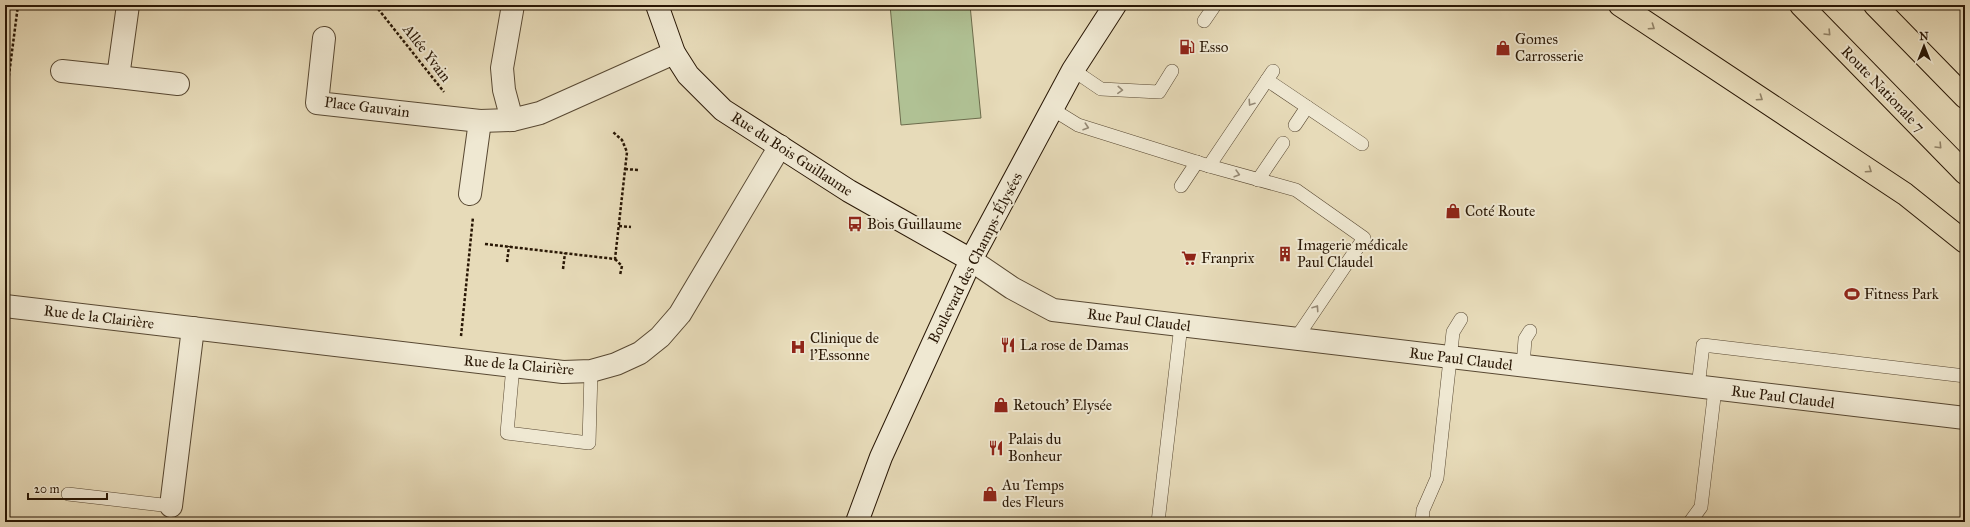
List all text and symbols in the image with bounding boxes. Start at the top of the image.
street label: Allée Yvain [398,20,455,85]
one-way arrow [1648,22,1655,29]
north arrow [1904,26,1944,66]
one-way arrow [1824,28,1831,36]
place label: Gomes Carrosserie [1515,30,1584,65]
text: N [1919,30,1929,43]
fuel station icon: Esso [1178,38,1196,56]
place label: Esso [1199,38,1229,56]
shop icon: Gomes Carrosserie [1494,39,1512,57]
street label: Route Nationale 7 [1837,42,1929,136]
one-way arrow [1117,85,1123,94]
street label: Place Gauvain [323,93,411,121]
one-way arrow [1756,94,1763,101]
one-way arrow [1248,99,1256,106]
street label: Rue du Bois Guillaume [728,108,856,200]
one-way arrow [1082,122,1089,131]
one-way arrow [1934,141,1942,149]
one-way arrow [1865,165,1872,173]
street label: Boulevard des Champs-Élysées [923,169,1026,347]
one-way arrow [1233,169,1240,178]
shop icon: Coté Route [1444,202,1462,220]
place label: Coté Route [1465,202,1535,220]
bus stop icon: Bois Guillaume [846,215,864,233]
place label: Bois Guillaume [867,215,962,233]
place label: Imagerie médicale Paul Claudel [1297,236,1408,271]
building icon: Imagerie médicale Paul Claudel [1276,245,1294,263]
supermarket icon: Franprix [1180,249,1198,267]
place label: Franprix [1201,249,1255,267]
sports icon: Fitness Park [1843,285,1861,303]
place label: Fitness Park [1864,285,1939,303]
street label: Rue de la Clairière [43,301,155,333]
street label: Rue Paul Claudel [1086,305,1193,335]
one-way arrow [1312,305,1319,312]
place label: Clinique de l'Essonne [810,329,879,364]
restaurant icon: La rose de Damas [999,336,1017,354]
place label: La rose de Damas [1020,336,1128,354]
hospital icon: Clinique de l'Essonne [789,338,807,356]
street label: Rue Paul Claudel [1408,344,1515,374]
street label: Rue de la Clairière [463,351,575,379]
street label: Rue Paul Claudel [1730,382,1837,412]
shop icon: Retouch' Elysée [992,396,1010,414]
place label: Retouch' Elysée [1013,396,1112,414]
place label: Palais du Bonheur [1008,430,1062,465]
restaurant icon: Palais du Bonheur [987,439,1005,457]
scale bar [28,475,107,501]
place label: Au Temps des Fleurs [1001,476,1064,511]
text: 20 m [34,482,60,496]
shop icon: Au Temps des Fleurs [981,485,999,503]

